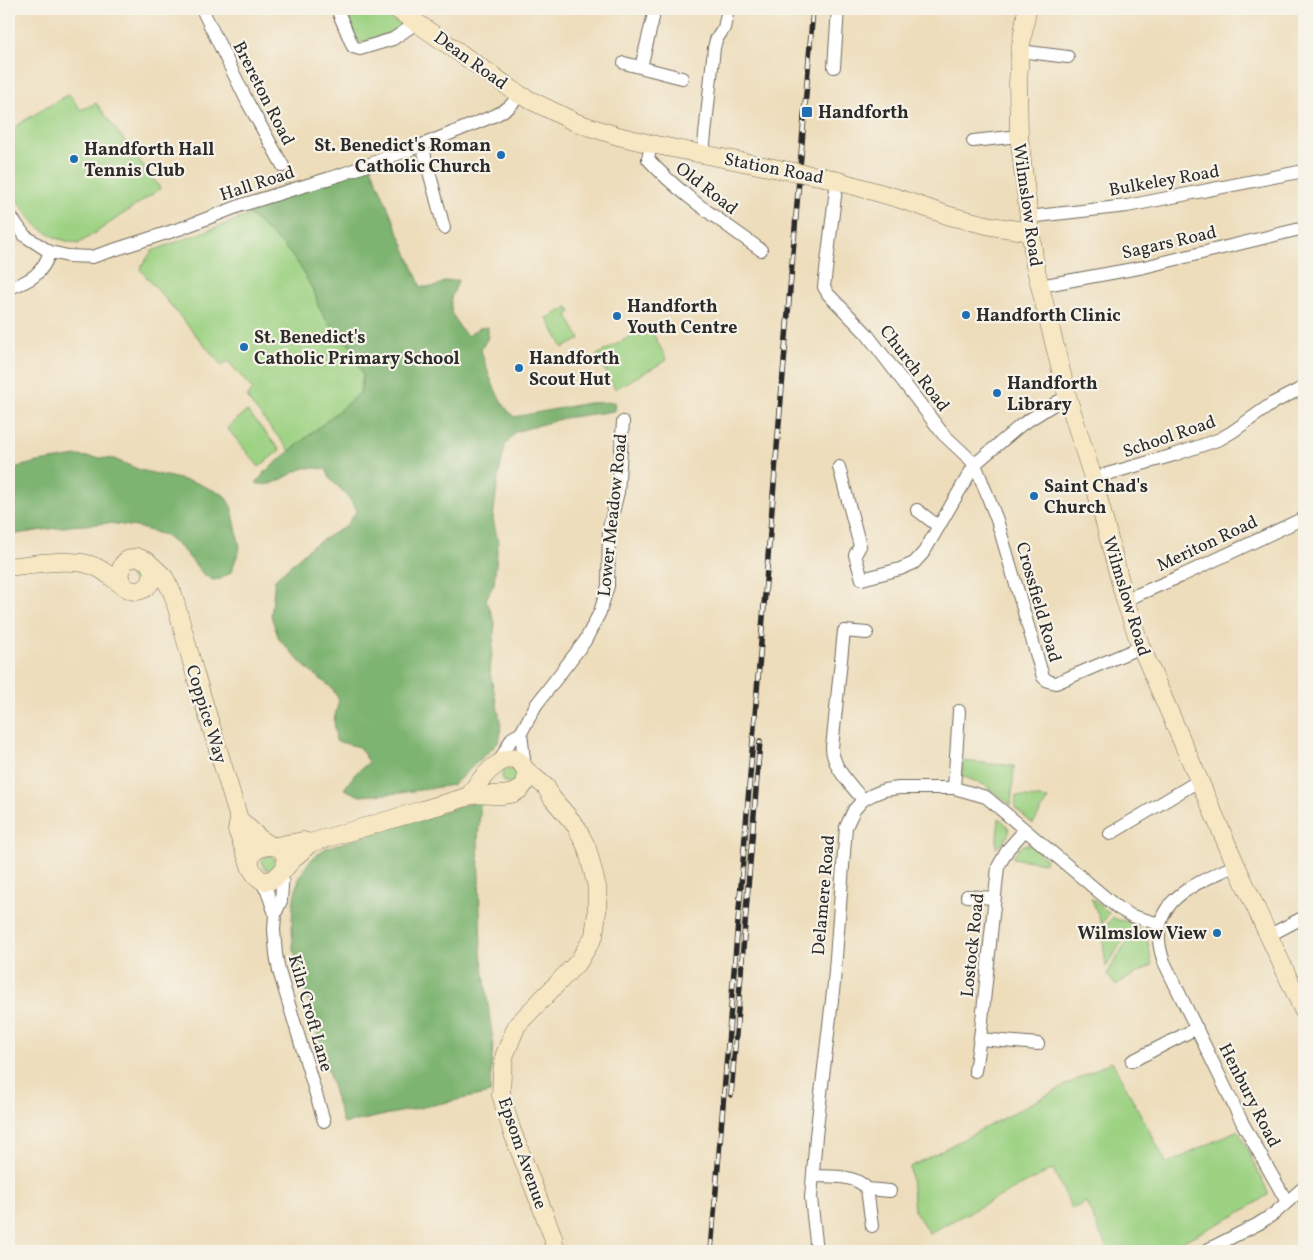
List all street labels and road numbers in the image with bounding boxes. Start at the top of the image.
street label: Dean Road [428,26,512,96]
street label: Brereton Road [226,37,300,150]
street label: Wilmslow Road [1005,142,1048,269]
street label: Station Road [722,148,826,191]
street label: Old Road [670,157,743,221]
street label: Bulkeley Road [1107,159,1222,204]
street label: Hall Road [217,161,298,208]
street label: Sagars Road [1119,220,1219,267]
street label: Church Road [873,320,955,417]
street label: School Road [1120,410,1219,465]
street label: Lower Meadow Road [592,432,634,598]
street label: Meriton Road [1153,510,1262,579]
street label: Wilmslow Road [1095,533,1156,660]
street label: Crossfield Road [1008,539,1067,665]
street label: Coppice Way [179,662,233,767]
street label: Delamere Road [807,834,842,956]
street label: Lostock Road [956,892,991,999]
street label: Kiln Croft Lane [281,952,338,1075]
street label: Henbury Road [1212,1039,1286,1152]
street label: Epsom Avenue [491,1094,552,1213]

